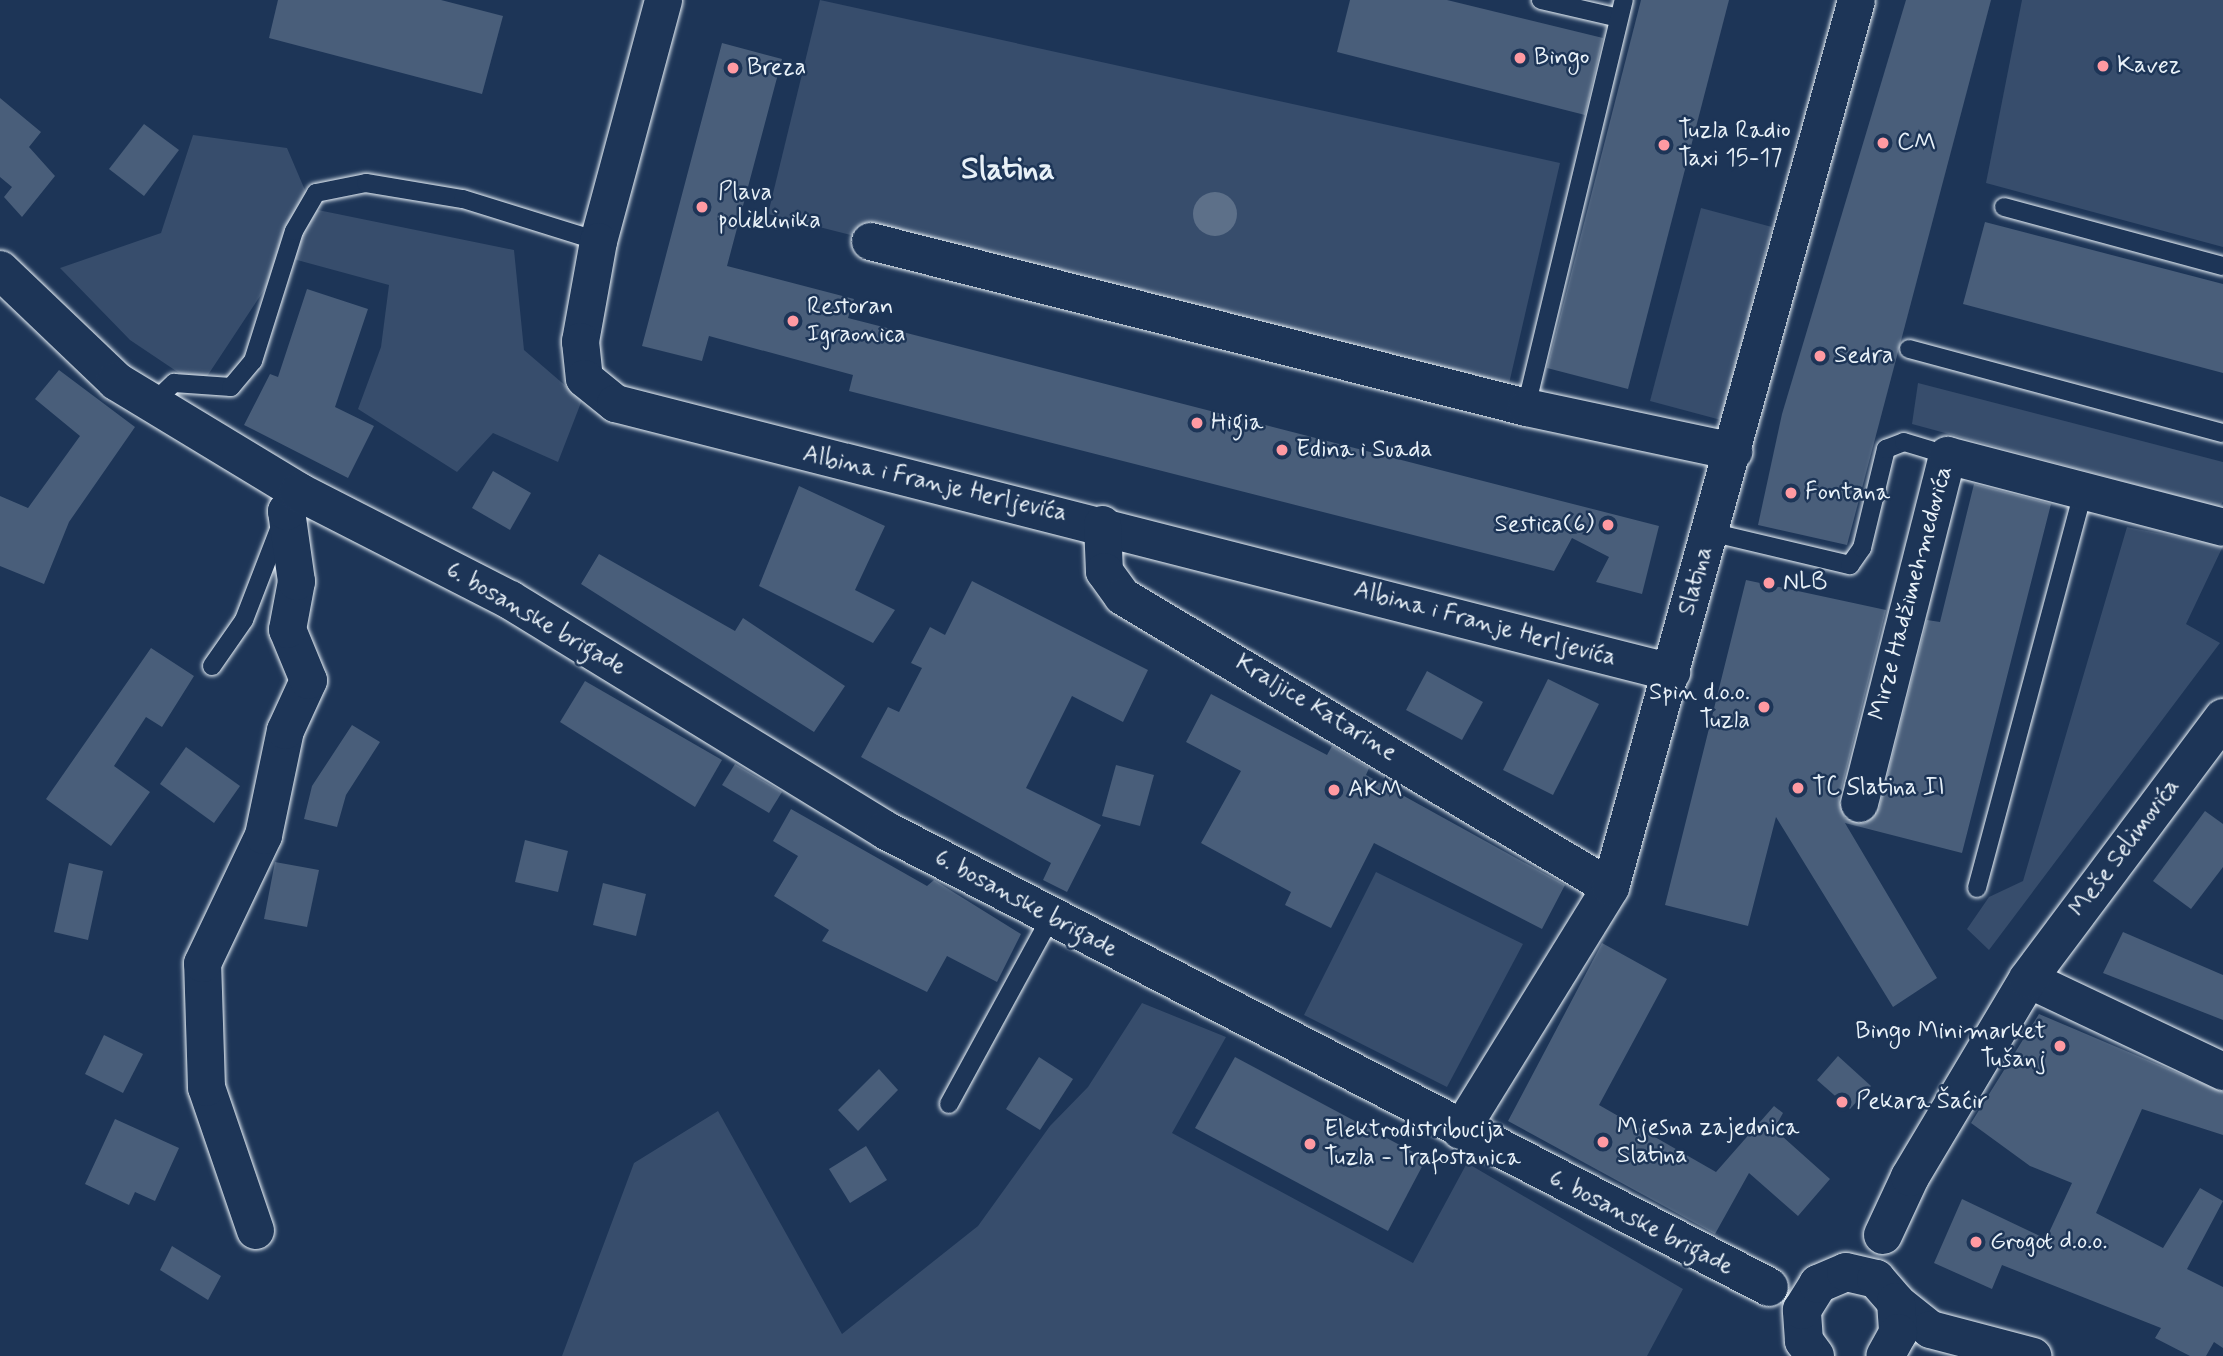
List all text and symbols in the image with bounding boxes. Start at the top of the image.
place label: Bingo [1534,44,1590,72]
marker: Bingo [1512,50,1528,66]
place label: Kavez [2117,52,2181,80]
place label: Breza [747,54,806,82]
marker: Kavez [2095,58,2111,74]
marker: Breza [725,60,741,76]
place label: Tuzla Radio Taxi 15-17 [1678,117,1788,173]
place label: CM [1897,129,1936,157]
marker: CM [1875,135,1891,151]
marker: Tuzla Radio Taxi 15-17 [1656,137,1672,153]
district label: Slatina [961,150,1055,188]
place label: Plava poliklinika [718,179,821,235]
marker: Plava poliklinika [692,197,712,217]
place label: Restoran Igraonica [807,293,906,349]
marker: Restoran Igraonica [785,313,801,329]
place label: Sedra [1834,342,1893,370]
marker: Sedra [1812,348,1828,364]
place label: Higia [1211,409,1263,437]
marker: Higia [1189,415,1205,431]
place label: Edina i Suada [1296,436,1435,464]
street label: Albina i Franje Herljevića [799,439,1071,529]
marker: Edina i Suada [1274,442,1290,458]
street label: Mirze Hadžimehmedovića [1863,464,1959,722]
place label: Fontana [1805,479,1890,507]
marker: Fontana [1783,485,1799,501]
place label: Sestica(6) [1494,511,1594,539]
marker: Sestica(6) [1600,517,1616,533]
street label: Slatina [1672,543,1720,619]
street label: 6. bosanske brigade [441,556,631,682]
place label: NLB [1783,569,1827,597]
street label: Albina i Franje Herljevića [1350,575,1620,673]
marker: NLB [1761,575,1777,591]
street label: Kraljice Katarine [1233,650,1399,766]
place label: Spin d.o.o. Tuzla [1649,679,1750,735]
marker: Spin d.o.o. Tuzla [1756,699,1772,715]
street label: Meše Selimovića [2063,773,2187,923]
place label: TC Slatina II [1812,774,1950,802]
place label: AKM [1348,776,1403,804]
marker: TC Slatina II [1790,780,1806,796]
marker: AKM [1326,782,1342,798]
street label: 6. bosanske brigade [930,844,1122,964]
place label: Bingo Minimarket Tušanj [1852,1018,2046,1074]
marker: Bingo Minimarket Tušanj [2052,1038,2068,1054]
place label: Pekara Šaćir [1856,1088,1988,1116]
marker: Pekara Šaćir [1834,1094,1850,1110]
place label: Mjesna zajednica Slatina [1617,1114,1797,1170]
place label: Elektrodistribucija Tuzla - Trafostanica [1324,1116,1521,1172]
marker: Mjesna zajednica Slatina [1595,1134,1611,1150]
marker: Elektrodistribucija Tuzla - Trafostanica [1302,1136,1318,1152]
street label: 6. bosanske brigade [1544,1164,1738,1282]
place label: Grogot d.o.o. [1990,1228,2106,1256]
marker: Grogot d.o.o. [1968,1234,1984,1250]

